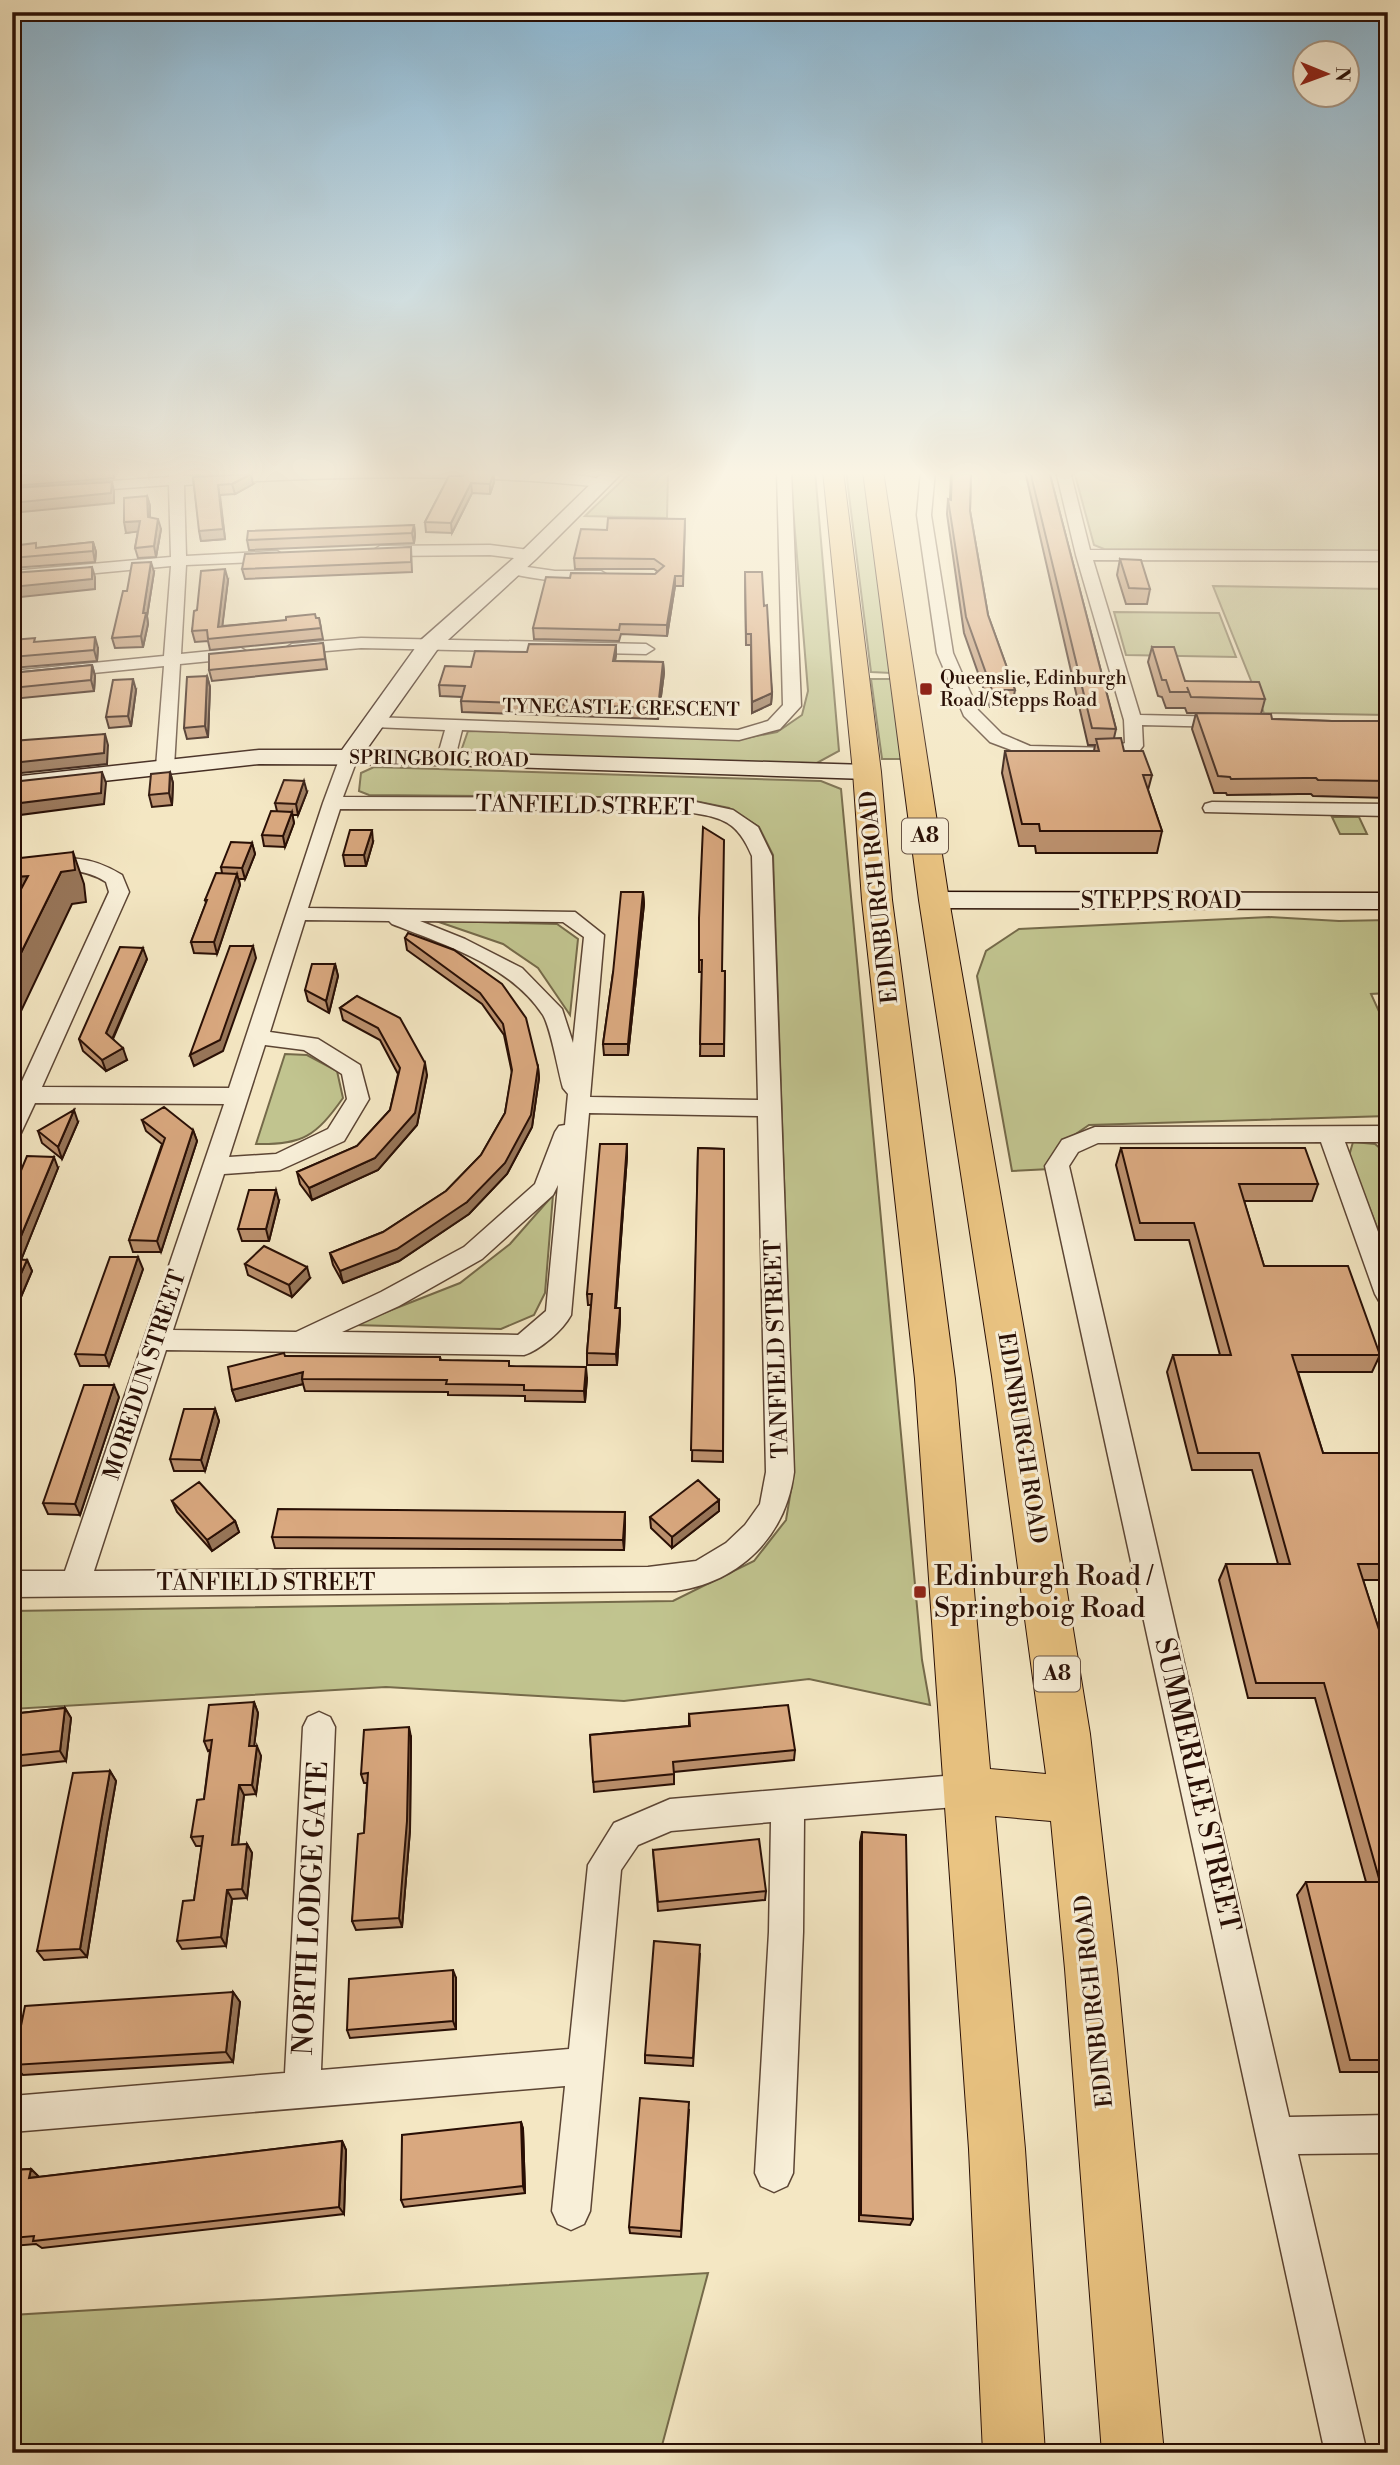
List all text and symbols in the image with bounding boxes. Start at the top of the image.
north arrow [1292,38,1362,108]
text: N [1330,67,1354,82]
place label: Queenslie, Edinburgh Road/ Stepps Road [940,666,1127,712]
marker: Queenslie, Edinburgh Road/ Stepps Road [918,681,934,697]
street label: TYNECASTLE CRESCENT [502,694,740,722]
street label: SPRINGBOIG ROAD [349,745,529,773]
street label: EDINBURGH ROAD [854,789,904,1005]
street label: TANFIELD STREET [475,790,695,822]
road number: A8 [902,818,948,854]
street label: STEPPS ROAD [1081,887,1241,915]
street label: TANFIELD STREET [759,1239,795,1459]
street label: MOREDUN STREET [98,1267,192,1483]
street label: EDINBURGH ROAD [991,1330,1053,1546]
place label: Edinburgh Road / Springboig Road [934,1559,1154,1626]
street label: TANFIELD STREET [157,1569,375,1597]
marker: Edinburgh Road / Springboig Road [912,1584,928,1600]
street label: SUMMERLEE STREET [1146,1634,1248,1936]
road number: A8 [1034,1656,1080,1692]
street label: NORTH LODGE GATE [286,1760,336,2056]
street label: EDINBURGH ROAD [1069,1893,1119,2109]

